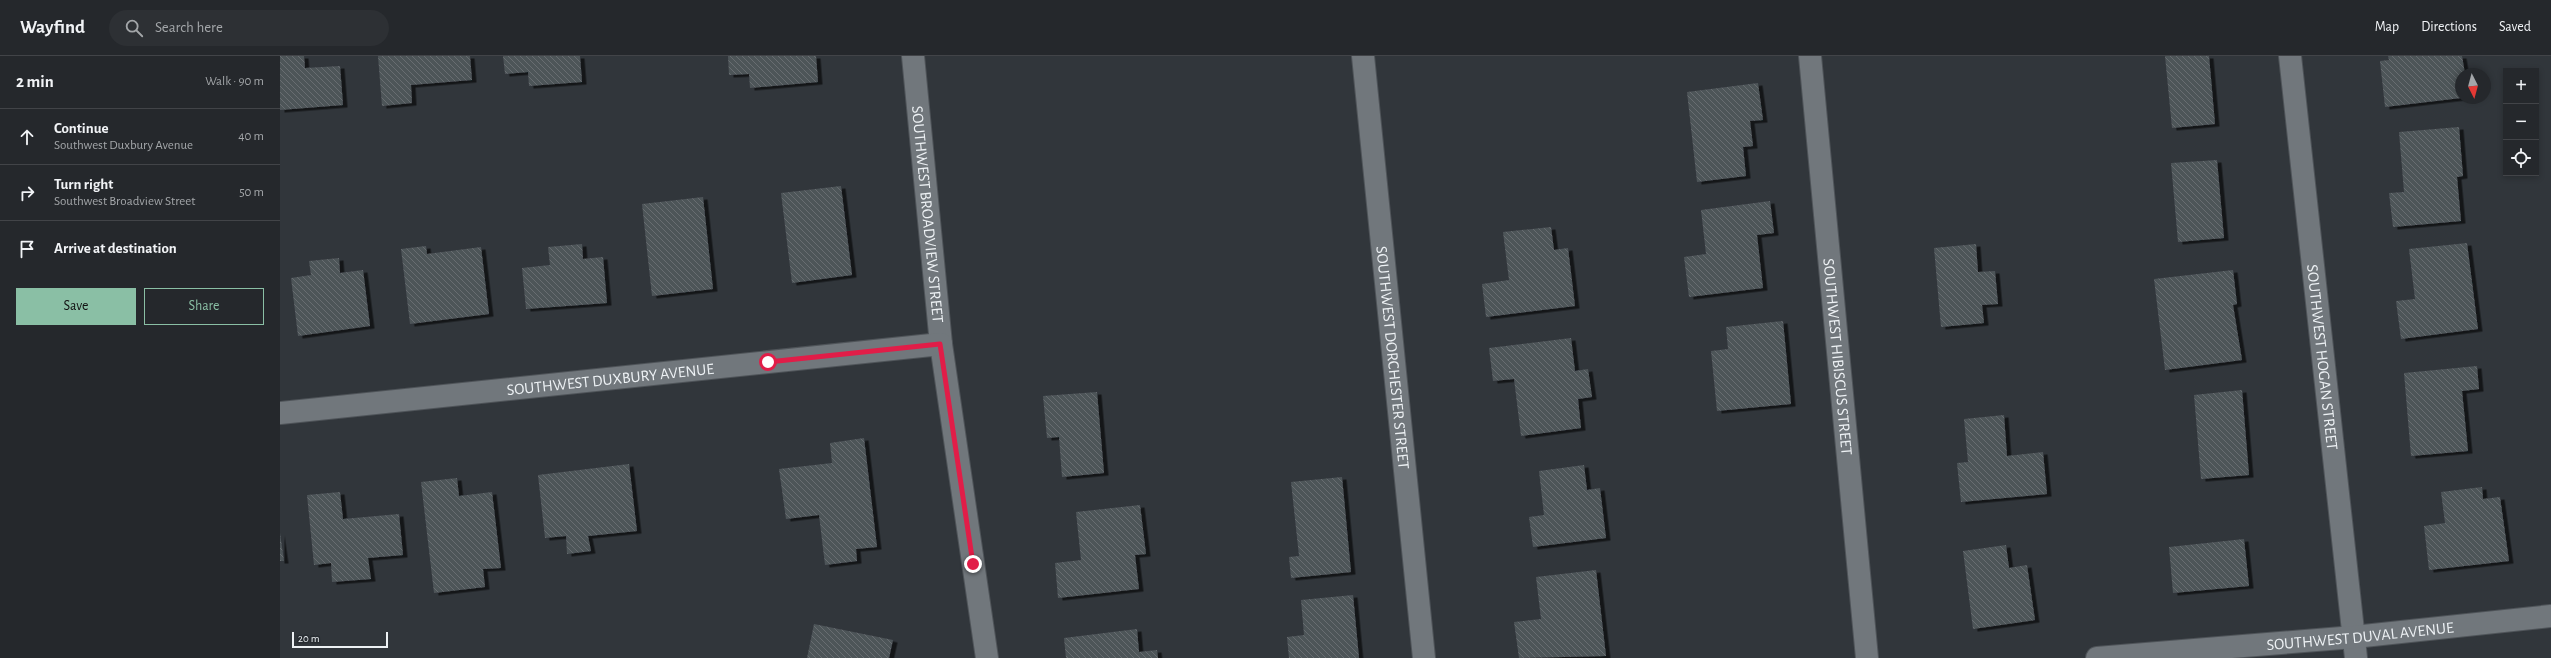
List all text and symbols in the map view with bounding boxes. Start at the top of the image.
search box [109,10,389,46]
icon: search [123,17,145,39]
text: Wayfind [20,18,85,37]
text: Search here [155,20,223,35]
text: Map [2375,20,2399,34]
text: Directions [2421,20,2477,34]
text: Saved [2499,20,2531,34]
north arrow [2455,68,2491,104]
map controls [2503,68,2539,176]
button: + [2503,68,2539,104]
text: 2 min [16,73,54,90]
text: Walk · 90 m [205,75,264,88]
button: − [2503,104,2539,140]
street label: SOUTHWEST BROADVIEW STREET [909,105,946,324]
text: Continue [54,121,109,136]
icon: ahead [16,126,38,148]
text: 40 m [238,130,264,143]
text: Southwest Duxbury Avenue [54,139,193,152]
button: locate [2503,140,2539,176]
text: Turn right [54,177,113,192]
icon: right [16,182,38,204]
text: 50 m [239,186,264,199]
text: Southwest Broadview Street [54,195,196,208]
icon: arrive [16,238,38,260]
text: Arrive at destination [54,241,177,256]
street label: SOUTHWEST DORCHESTER STREET [1373,245,1412,470]
street label: SOUTHWEST HIBISCUS STREET [1820,258,1855,456]
street label: SOUTHWEST HOGAN STREET [2304,264,2340,451]
button: Save [16,288,136,325]
button: Share [144,288,264,325]
route start [759,353,777,371]
street label: SOUTHWEST DUXBURY AVENUE [506,361,715,398]
route end [964,555,982,573]
street label: SOUTHWEST DUVAL AVENUE [2266,619,2455,653]
scale bar [292,630,388,649]
text: 20 m [298,633,319,644]

